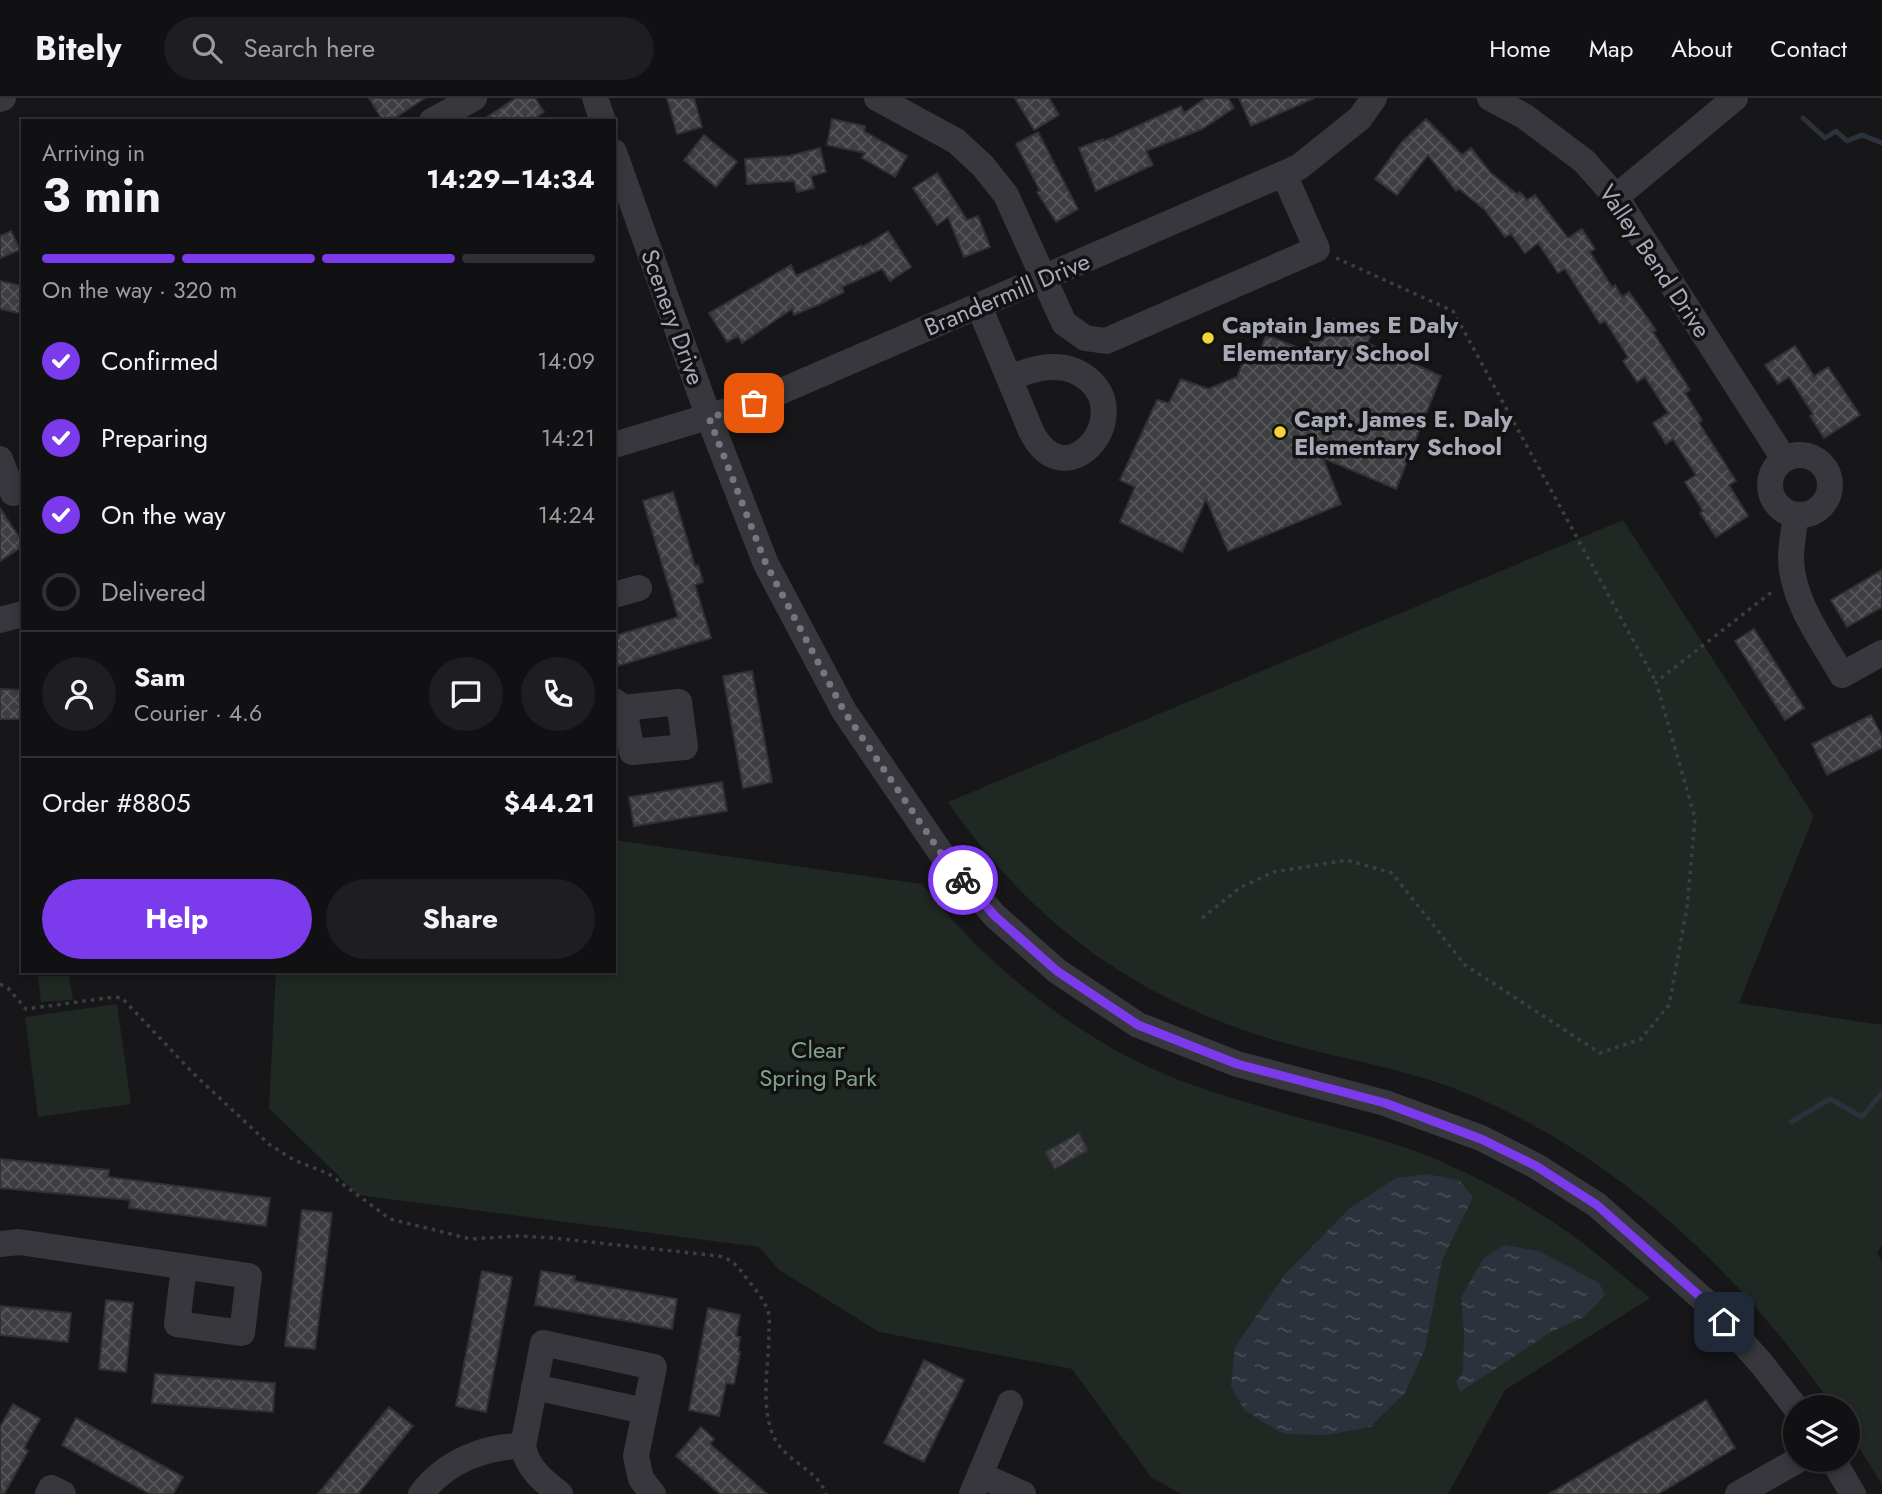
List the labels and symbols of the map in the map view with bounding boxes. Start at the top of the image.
street label: Valley Bend Drive [1591,177,1719,345]
street label: Brandermill Drive [919,243,1095,345]
street label: Scenery Drive [632,244,714,390]
place label: Captain James E Daly Elementary School [1222,307,1459,370]
marker: Captain James E Daly Elementary School [1200,330,1216,346]
pin [724,373,784,433]
place label: Capt. James E. Daly Elementary School [1294,401,1513,464]
marker: Capt. James E. Daly Elementary School [1272,424,1288,440]
courier [928,845,998,915]
park label: Clear Spring Park [759,1032,877,1095]
pin [1694,1292,1754,1352]

